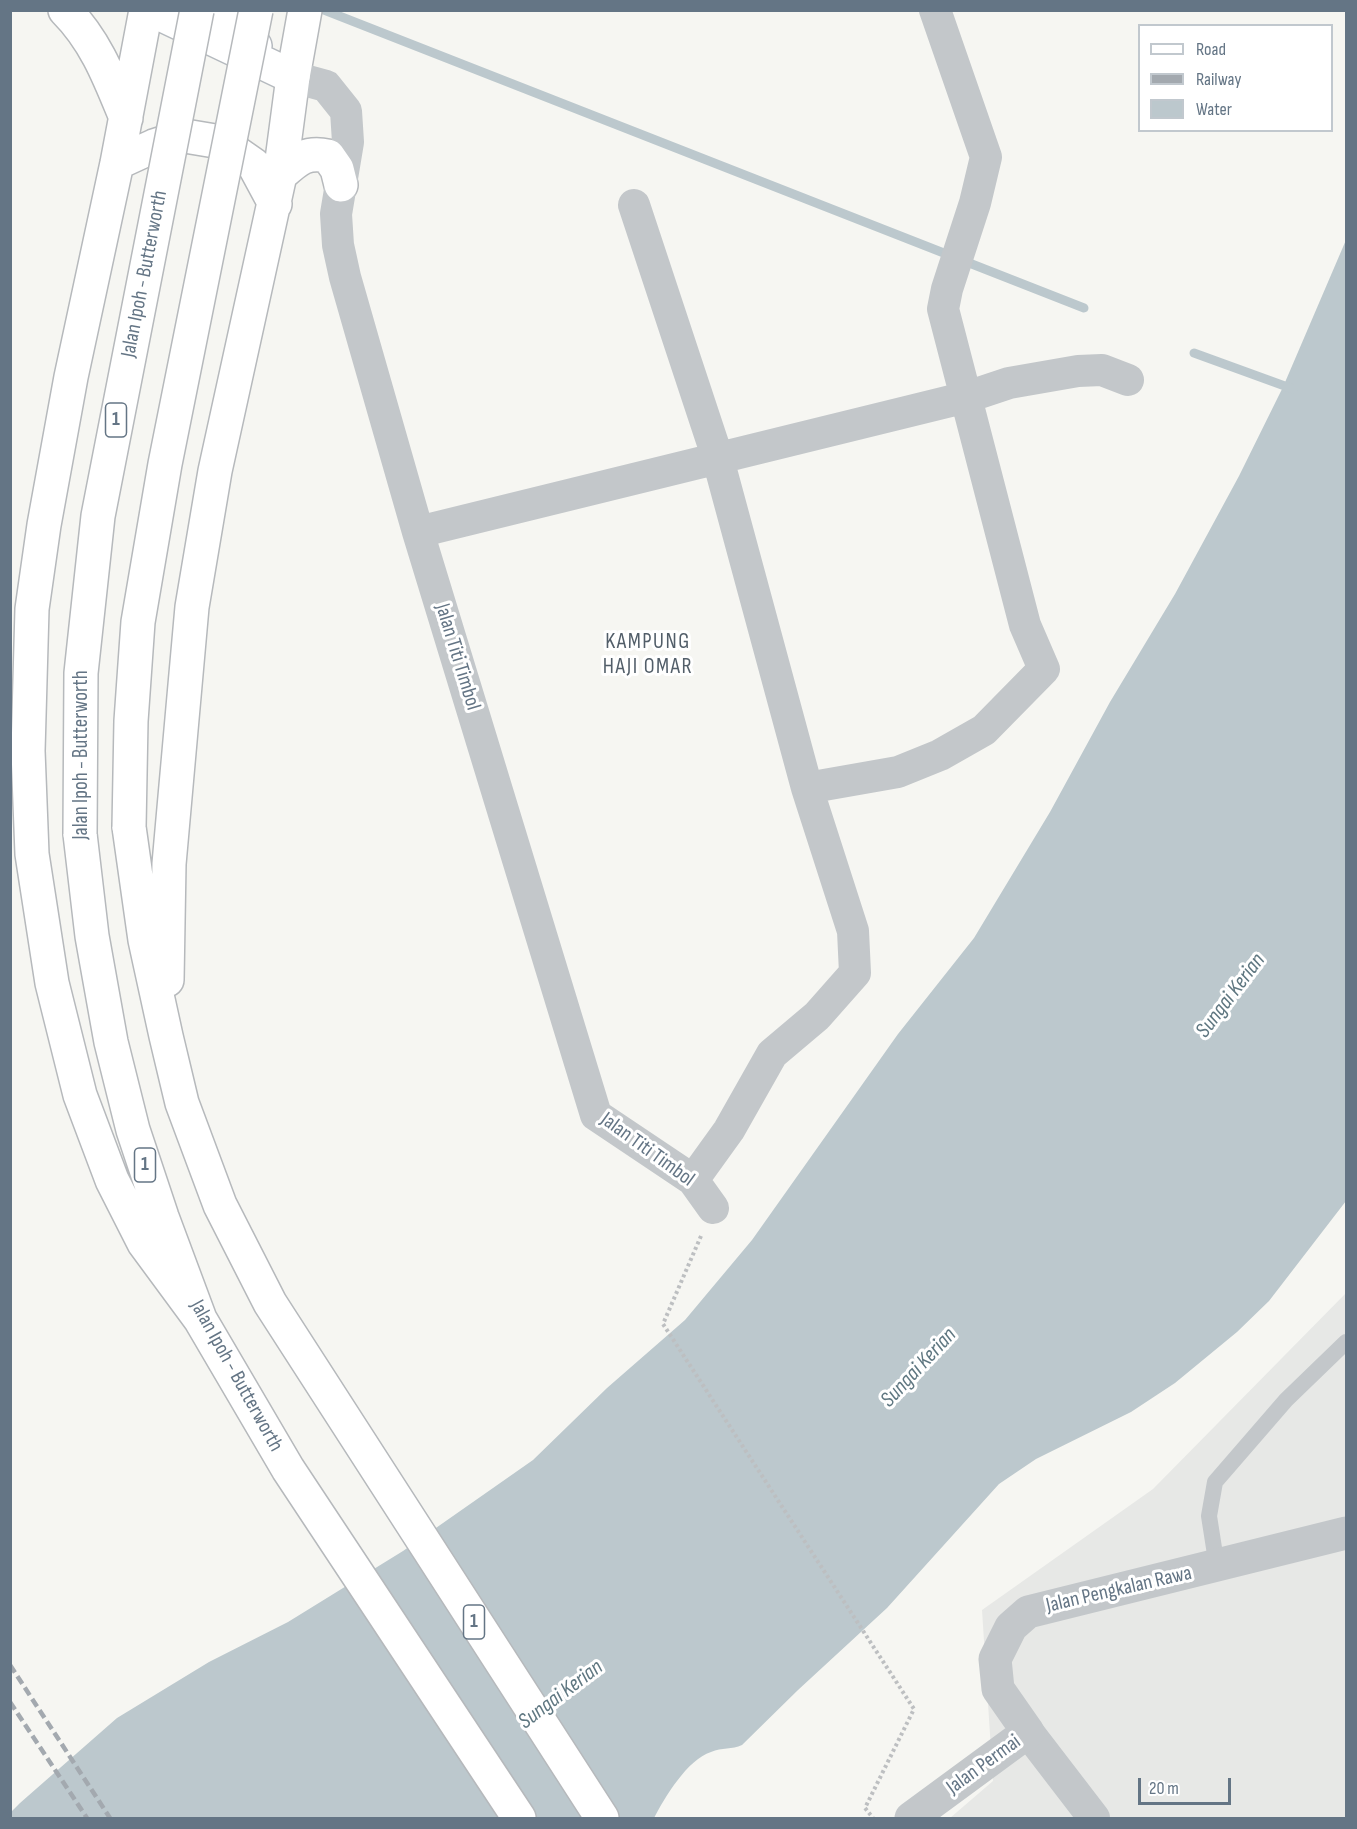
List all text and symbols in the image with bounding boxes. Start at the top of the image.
legend [1138,24,1333,132]
text: Road [1196,39,1226,60]
text: Railway [1196,69,1241,90]
text: Water [1196,99,1232,120]
street label: Jalan Ipoh - Butterworth [116,188,174,360]
road number: 1 [106,403,126,437]
street label: Jalan Titi Timbol [429,601,485,713]
district label: KAMPUNG HAJI OMAR [603,629,693,680]
street label: Jalan Ipoh - Butterworth [69,670,95,840]
water label: Sungai Kerian [1191,949,1271,1043]
street label: Jalan Titi Timbol [595,1107,699,1193]
road number: 1 [134,1148,156,1182]
street label: Jalan Ipoh - Butterworth [184,1296,288,1456]
water label: Sungai Kerian [876,1323,962,1413]
street label: Jalan Pengkalan Rawa [1044,1561,1194,1619]
road number: 1 [464,1605,484,1639]
water label: Sungai Kerian [514,1655,608,1735]
street label: Jalan Permai [942,1730,1026,1800]
scale bar [1141,1766,1234,1804]
text: 20 m [1149,1778,1179,1799]

